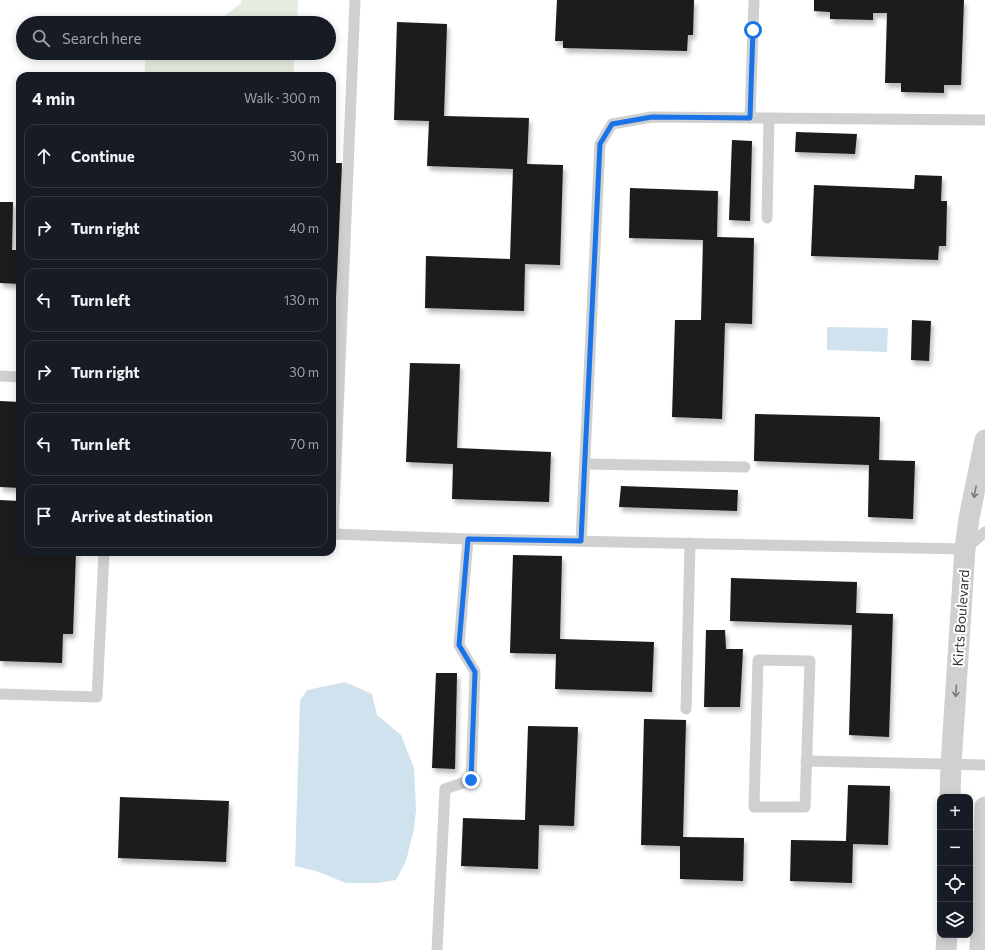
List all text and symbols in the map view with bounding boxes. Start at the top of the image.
search box [16,16,336,60]
route start [744,21,762,39]
icon: search [30,27,52,49]
text: Search here [62,29,141,47]
text: 4 min [32,88,75,109]
text: Walk · 300 m [244,90,320,106]
icon: ahead [33,145,55,167]
text: Continue [71,147,135,165]
text: 30 m [289,148,319,164]
icon: right [33,217,55,239]
text: Turn right [71,219,140,237]
text: 40 m [289,220,319,236]
icon: left [33,289,55,311]
text: Turn left [71,291,130,309]
text: 130 m [284,292,319,308]
icon: right [33,361,55,383]
text: Turn right [71,363,140,381]
text: 30 m [289,364,319,380]
icon: left [33,433,55,455]
text: Turn left [71,435,130,453]
text: 70 m [290,436,319,452]
one-way arrow [970,485,978,498]
icon: arrive [33,505,55,527]
text: Arrive at destination [71,507,213,525]
street label: Kirts Boulevard [949,569,972,667]
one-way arrow [952,684,959,697]
route end [462,771,480,789]
map controls [937,794,973,938]
button: + [937,794,973,830]
button: − [937,830,973,866]
button: locate [937,866,973,902]
button: layers [937,902,973,938]

